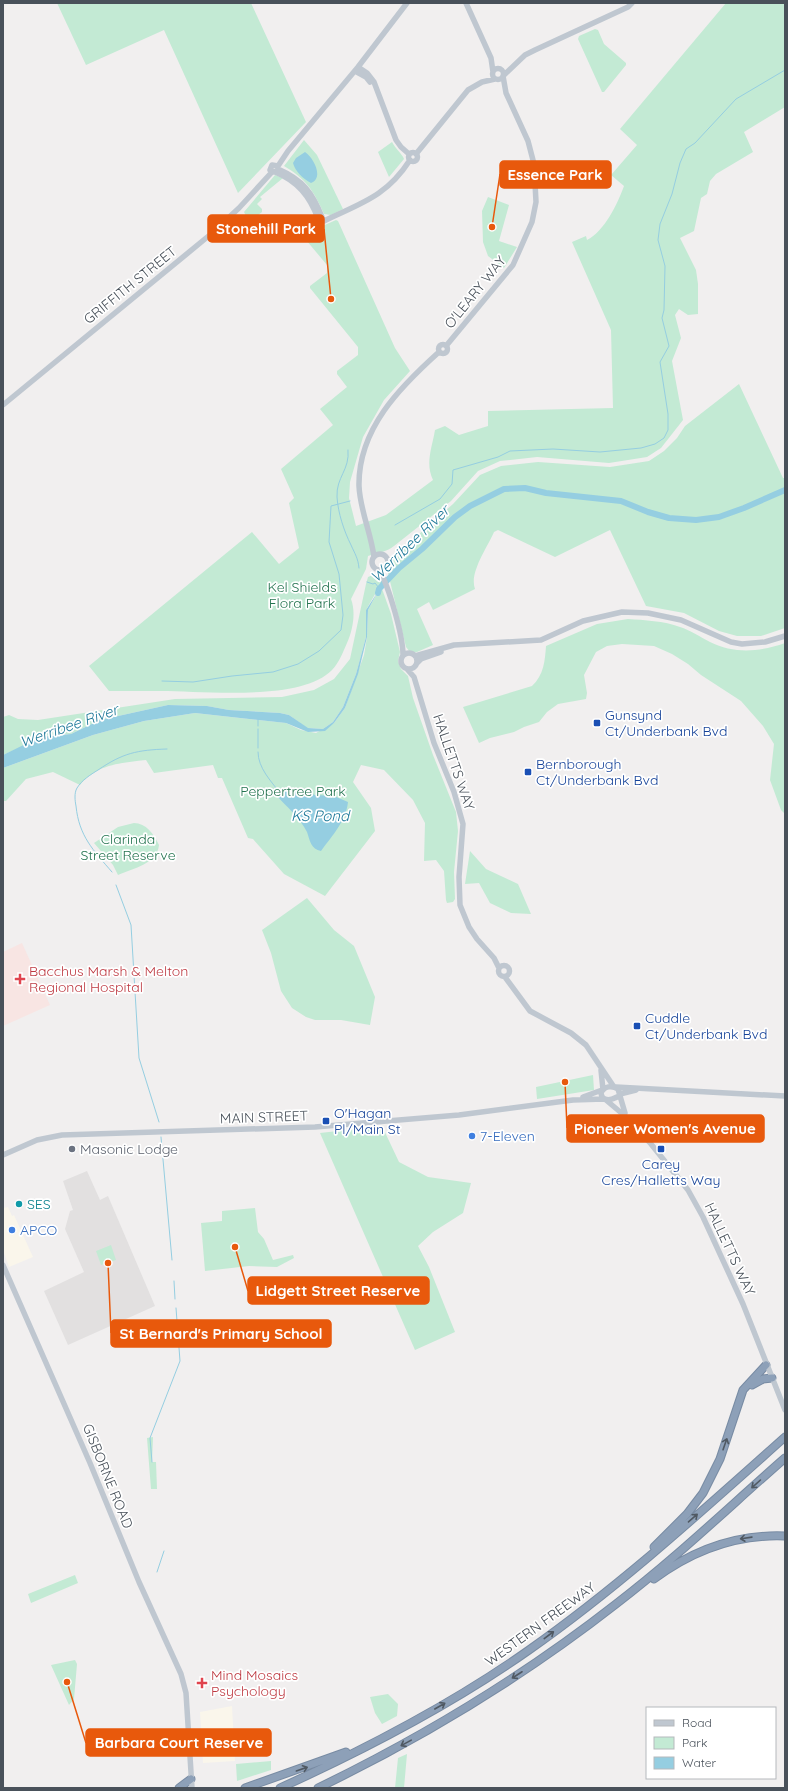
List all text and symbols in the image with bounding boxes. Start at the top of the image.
callout: Essence Park [500,161,611,188]
text: Essence Park [507,165,603,184]
callout: Stonehill Park [208,215,324,242]
text: Stonehill Park [216,219,316,238]
street label: GRIFFITH STREET [80,242,180,328]
street label: O'LEARY WAY [440,252,510,332]
water label: Werribee River [366,499,455,586]
park label: Kel Shields Flora Park [268,578,336,612]
water label: Werribee River [17,699,123,751]
place label: Gunsynd Ct/Underbank Bvd [605,706,727,740]
street label: HALLETTS WAY [429,712,479,813]
marker: Gunsynd Ct/Underbank Bvd [592,718,602,728]
place label: Bernborough Ct/Underbank Bvd [536,755,658,789]
marker: Bernborough Ct/Underbank Bvd [523,767,533,777]
park label: Peppertree Park [240,782,346,800]
water label: KS Pond [291,806,351,825]
park label: Clarinda Street Reserve [80,830,176,864]
place label: Bacchus Marsh & Melton Regional Hospital [29,962,188,996]
marker: Bacchus Marsh & Melton Regional Hospital [14,973,26,985]
place label: Cuddle Ct/Underbank Bvd [645,1009,767,1043]
marker: Cuddle Ct/Underbank Bvd [632,1021,642,1031]
place label: O'Hagan Pl/Main St [334,1104,401,1138]
street label: MAIN STREET [220,1106,308,1128]
callout: Pioneer Women's Avenue [567,1115,764,1142]
marker: O'Hagan Pl/Main St [321,1116,331,1126]
text: Pioneer Women's Avenue [574,1119,756,1138]
place label: 7-Eleven [480,1127,535,1145]
marker: 7-Eleven [467,1131,477,1141]
place label: Masonic Lodge [80,1140,178,1158]
marker: Masonic Lodge [67,1144,77,1154]
marker: Carey Cres/Halletts Way [656,1144,666,1154]
place label: Carey Cres/Halletts Way [602,1155,720,1189]
place label: SES [27,1195,51,1213]
marker: SES [14,1199,24,1209]
street label: HALLETTS WAY [701,1200,759,1299]
place label: APCO [20,1221,58,1239]
marker: APCO [7,1225,17,1235]
callout: Lidgett Street Reserve [248,1277,429,1304]
text: Lidgett Street Reserve [256,1281,421,1300]
callout: St Bernard's Primary School [111,1320,331,1347]
text: St Bernard's Primary School [119,1324,323,1343]
street label: GISBORNE ROAD [79,1421,137,1531]
one-way arrow [722,1438,729,1451]
one-way arrow [751,1479,761,1489]
one-way arrow [688,1514,699,1523]
one-way arrow [740,1534,753,1542]
street label: WESTERN FREEWAY [481,1578,599,1670]
one-way arrow [543,1631,554,1640]
place label: Mind Mosaics Psychology [211,1666,298,1700]
one-way arrow [512,1671,523,1679]
marker: Mind Mosaics Psychology [196,1677,208,1689]
one-way arrow [434,1702,446,1710]
legend [646,1707,776,1779]
text: Road [682,1715,712,1730]
callout: Barbara Court Reserve [86,1729,271,1756]
text: Barbara Court Reserve [95,1733,263,1752]
text: Park [682,1735,707,1750]
one-way arrow [400,1739,412,1747]
text: Water [682,1755,717,1770]
one-way arrow [295,1764,307,1772]

